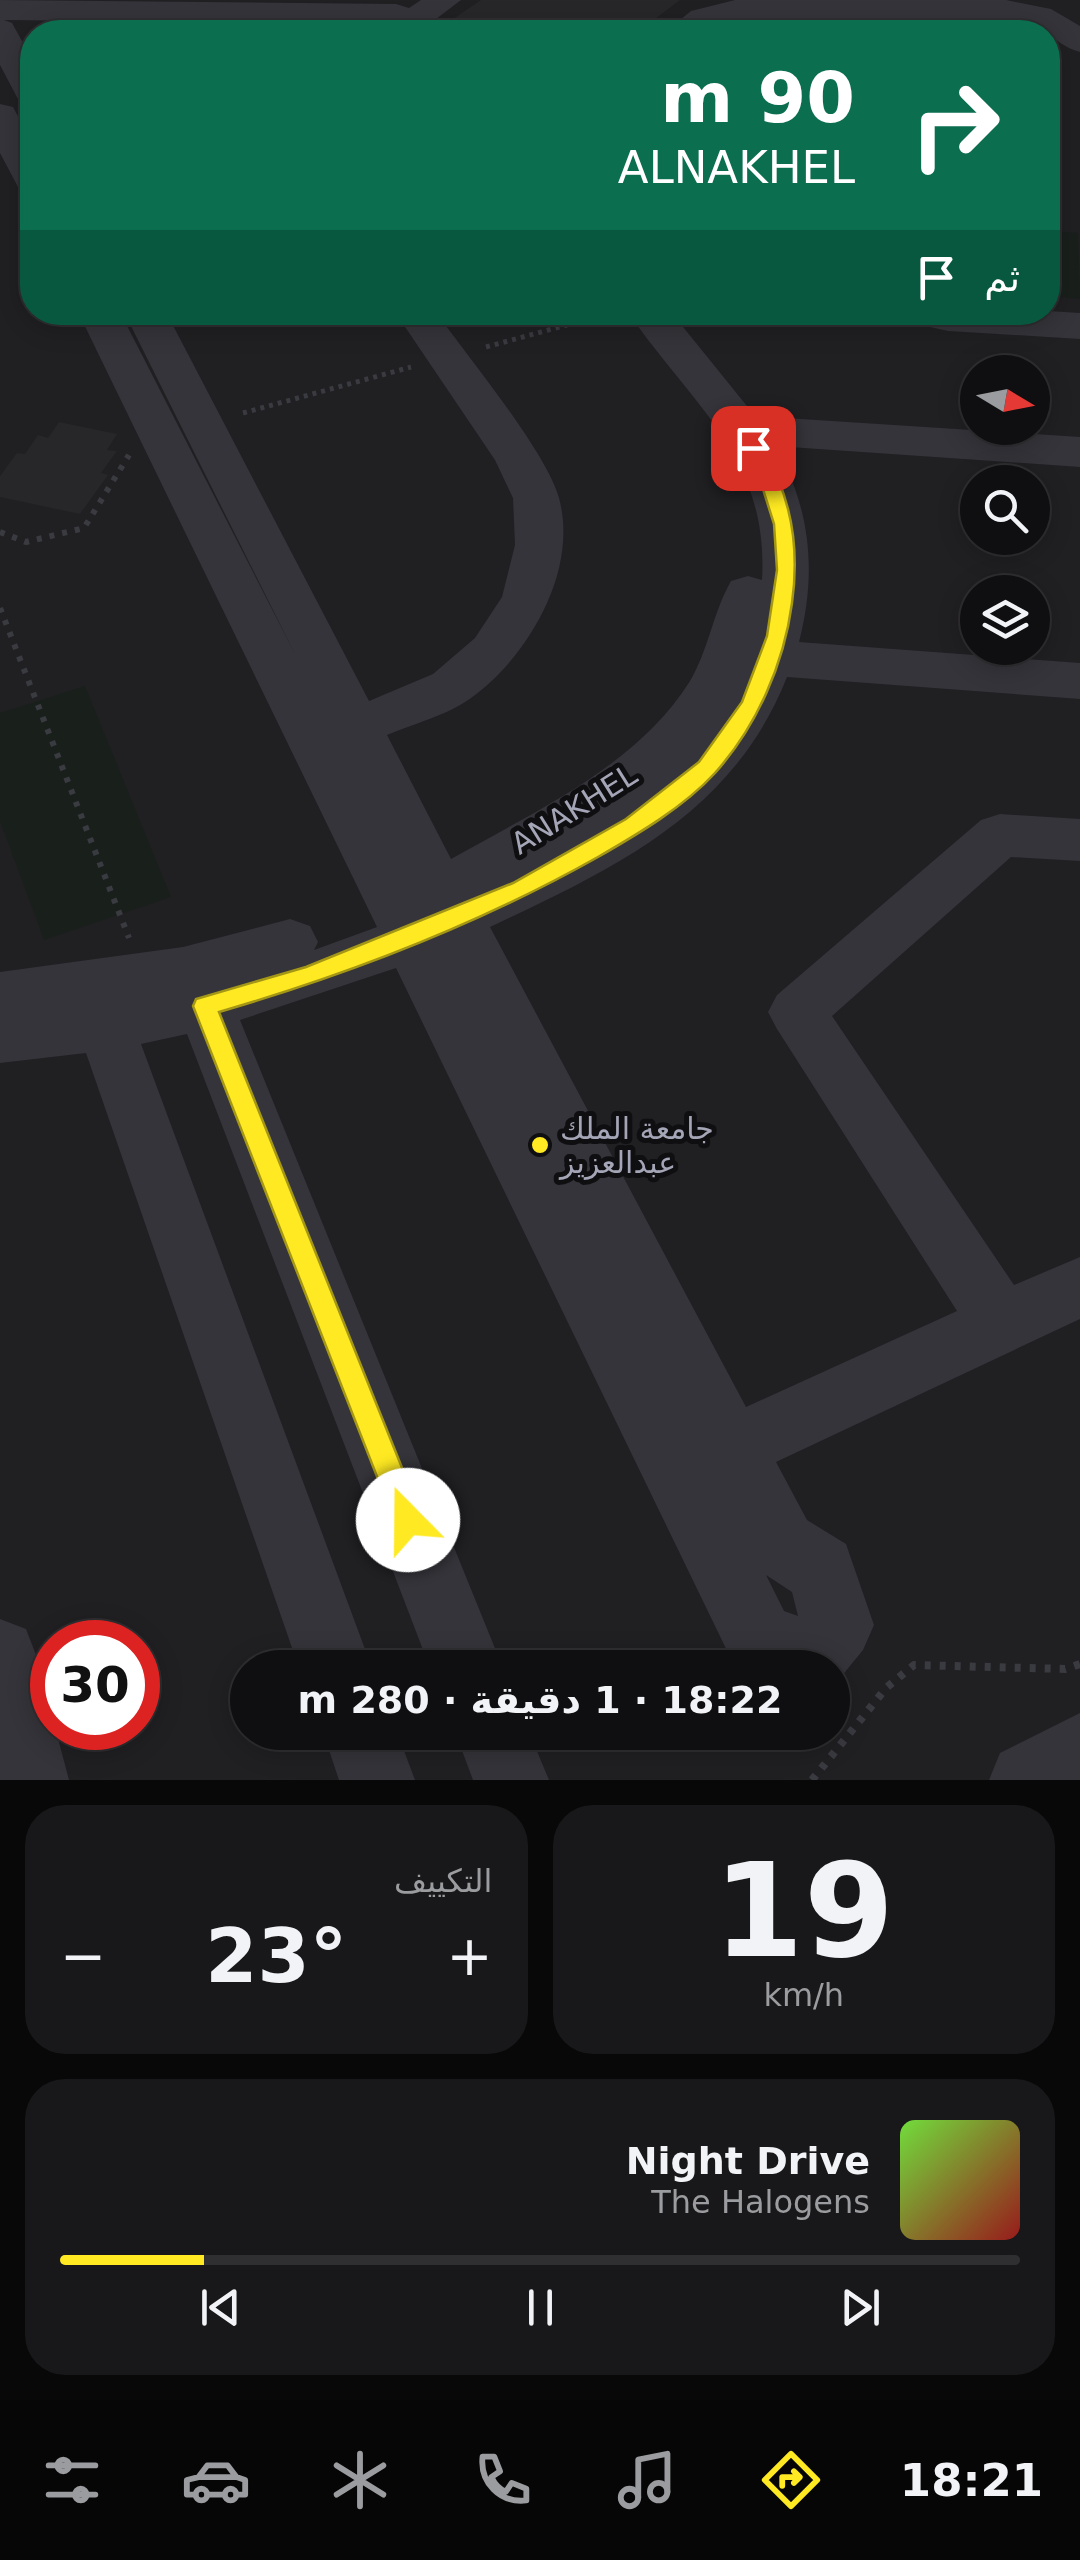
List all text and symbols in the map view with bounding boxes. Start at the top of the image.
text: 90 m [660,57,855,139]
icon: right [890,60,1020,190]
text: ALNAKHEL [618,141,855,194]
icon: arrive [909,250,964,305]
text: ثم [984,256,1020,300]
north arrow [960,355,1050,445]
map controls [960,355,1050,665]
pin [711,406,796,491]
icon: arrive [726,421,781,476]
button: search [960,465,1050,555]
button: layers [960,575,1050,665]
street label: ANAKHEL [505,757,643,861]
place label: جامعة الملك عبدالعزيز [558,1111,714,1180]
marker: جامعة الملك عبدالعزيز [529,1134,551,1156]
position arrow [356,1468,460,1572]
speed limit sign: 30 [30,1620,160,1750]
text: 18:22 · 1 دقيقة · 280 m [298,1678,782,1722]
text: 19 [713,1835,894,1987]
text: التكييف [394,1862,493,1900]
text: 23° [205,1912,347,2000]
text: − [60,1924,106,1988]
text: + [446,1924,493,1988]
text: km/h [763,1976,844,2014]
text: Night Drive [626,2139,870,2183]
text: The Halogens [651,2183,870,2221]
icon: previous [193,2280,248,2335]
icon: pause [513,2280,568,2335]
icon: next [833,2280,888,2335]
icon: filters [37,2445,107,2515]
icon: car [181,2445,251,2515]
icon: climate [325,2445,395,2515]
icon: phone [468,2445,538,2515]
icon: music [612,2445,682,2515]
icon: directions [756,2445,826,2515]
text: 18:21 [900,2454,1043,2507]

